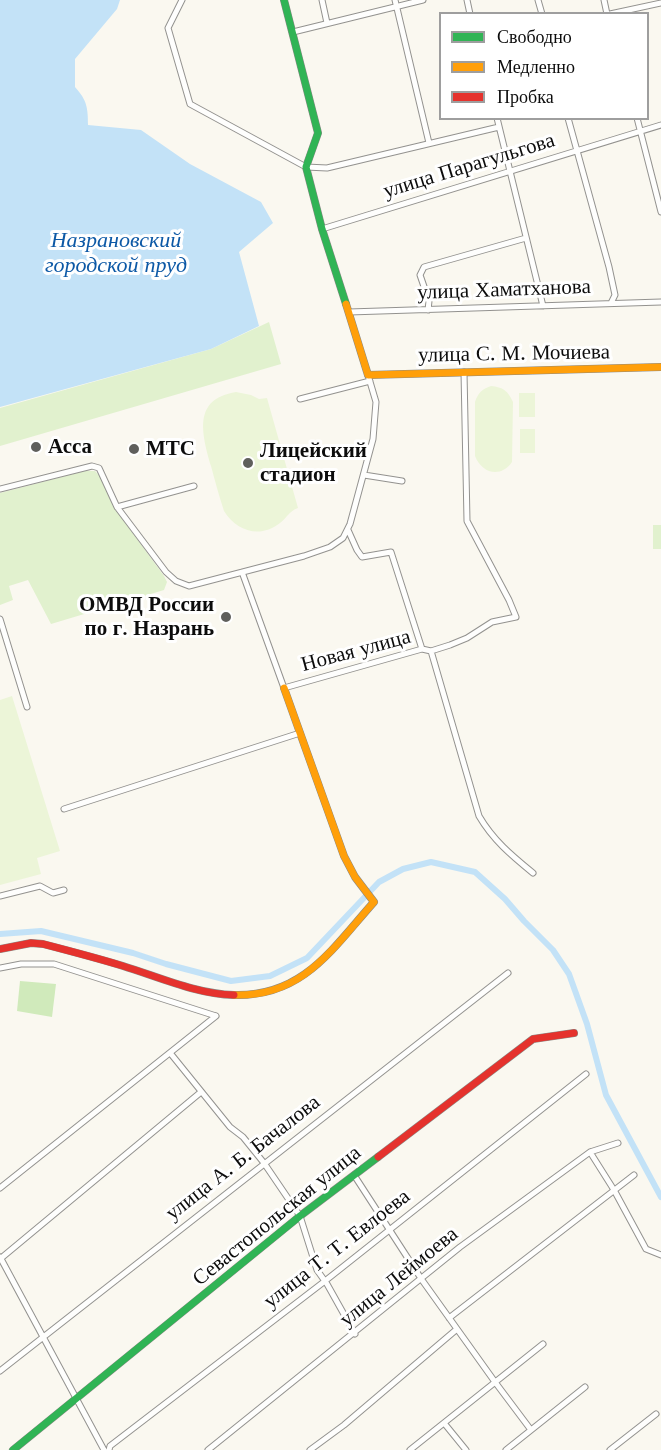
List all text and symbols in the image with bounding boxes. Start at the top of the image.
legend [439,12,649,120]
text: Свободно [497,26,572,48]
text: Медленно [497,56,575,78]
text: Пробка [497,86,554,108]
street label: улица Парагульгова [380,128,558,204]
water label: Назрановский городской пруд [45,228,187,280]
street label: улица Хаматханова [417,274,591,306]
street label: улица С. М. Мочиева [418,340,610,368]
place label: Асса [48,434,92,460]
place label: МТС [146,436,195,462]
place label: Лицейский стадион [260,438,367,488]
marker: Асса [29,440,43,454]
marker: МТС [127,442,141,456]
marker: Лицейский стадион [241,456,255,470]
place label: ОМВД России по г. Назрань [79,592,214,642]
marker: ОМВД России по г. Назрань [219,610,233,624]
street label: Новая улица [299,624,413,678]
street label: улица А. Б. Бачалова [161,1090,325,1226]
street label: Севастопольская улица [188,1140,366,1292]
street label: улица Т. Т. Евлоева [259,1184,415,1314]
street label: улица Леймоева [335,1222,463,1332]

